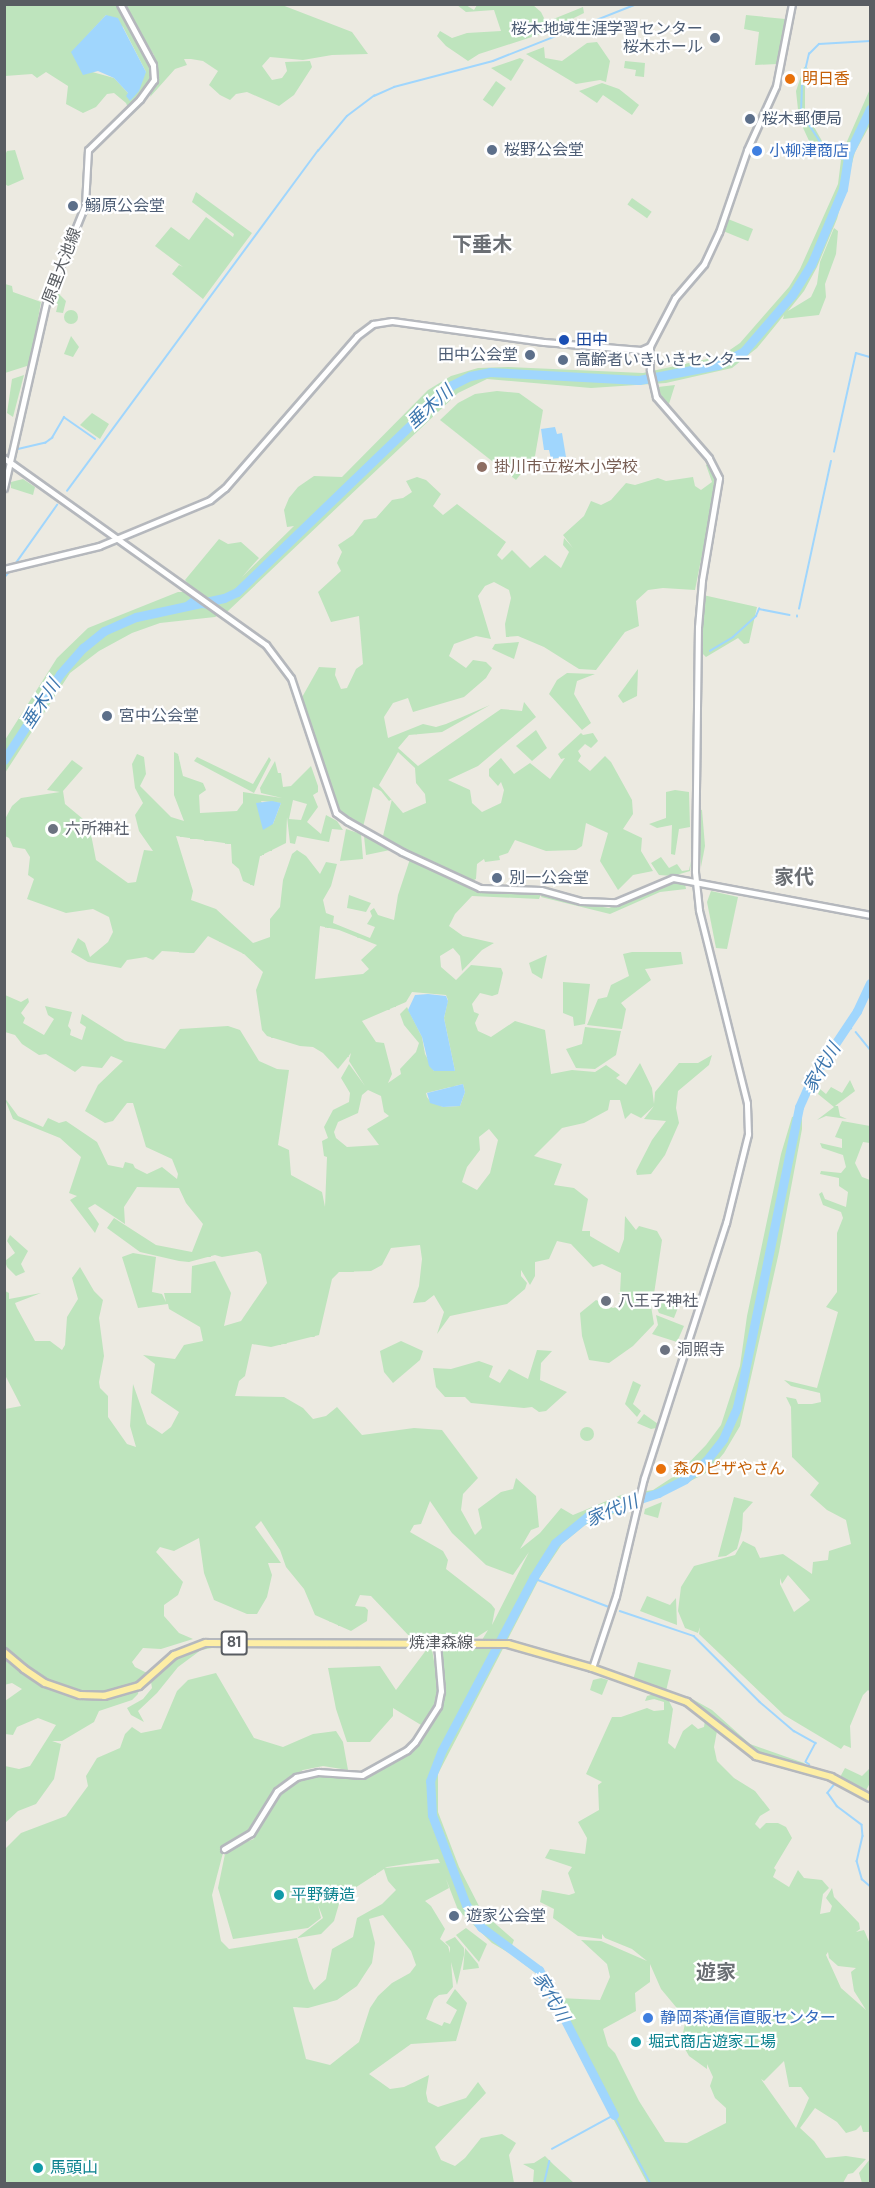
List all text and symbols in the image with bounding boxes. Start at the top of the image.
place label: 桜木地域生涯学習センター 桜木ホール [511,19,703,57]
marker: 桜木地域生涯学習センター 桜木ホール [708,31,722,45]
place label: 明日香 [802,69,850,89]
marker: 明日香 [783,72,797,86]
place label: 桜木郵便局 [762,109,842,129]
marker: 桜木郵便局 [743,112,757,126]
place label: 桜野公会堂 [504,140,584,160]
place label: 小柳津商店 [769,141,849,161]
marker: 桜野公会堂 [485,143,499,157]
marker: 小柳津商店 [750,144,764,158]
place label: 鰯原公会堂 [85,196,165,216]
marker: 鰯原公会堂 [66,199,80,213]
street label: 原里大池線 [39,225,85,307]
district label: 下垂木 [452,232,512,256]
place label: 田中 [576,330,608,350]
marker: 田中 [557,333,571,347]
place label: 田中公会堂 [438,345,518,365]
marker: 田中公会堂 [523,348,537,362]
place label: 高齢者いきいきセンター [575,350,751,370]
marker: 高齢者いきいきセンター [556,353,570,367]
water label: 垂木川 [403,381,457,433]
place label: 掛川市立桜木小学校 [494,457,638,477]
marker: 掛川市立桜木小学校 [475,460,489,474]
water label: 垂木川 [17,675,65,733]
place label: 宮中公会堂 [119,706,199,726]
marker: 宮中公会堂 [100,709,114,723]
place label: 六所神社 [65,819,129,839]
marker: 六所神社 [46,822,60,836]
district label: 家代 [774,865,814,889]
place label: 別一公会堂 [509,868,589,888]
marker: 別一公会堂 [490,871,504,885]
water label: 家代川 [799,1039,845,1097]
place label: 八王子神社 [618,1291,698,1311]
marker: 八王子神社 [599,1294,613,1308]
place label: 洞照寺 [677,1340,725,1360]
marker: 洞照寺 [658,1343,672,1357]
place label: 森のピザやさん [673,1459,785,1479]
marker: 森のピザやさん [654,1462,668,1476]
water label: 家代川 [583,1491,641,1531]
road number: 81 [220,1631,248,1655]
street label: 焼津森線 [409,1633,473,1653]
place label: 平野鋳造 [291,1885,355,1905]
marker: 平野鋳造 [272,1888,286,1902]
place label: 遊家公会堂 [466,1906,546,1926]
marker: 遊家公会堂 [447,1909,461,1923]
district label: 遊家 [696,1960,736,1984]
water label: 家代川 [528,1968,574,2026]
place label: 静岡茶通信直販センター [660,2008,836,2028]
marker: 静岡茶通信直販センター [641,2011,655,2025]
place label: 堀式商店遊家工場 [648,2032,776,2052]
marker: 堀式商店遊家工場 [629,2035,643,2049]
place label: 馬頭山 [50,2158,98,2178]
marker: 馬頭山 [31,2161,45,2175]

